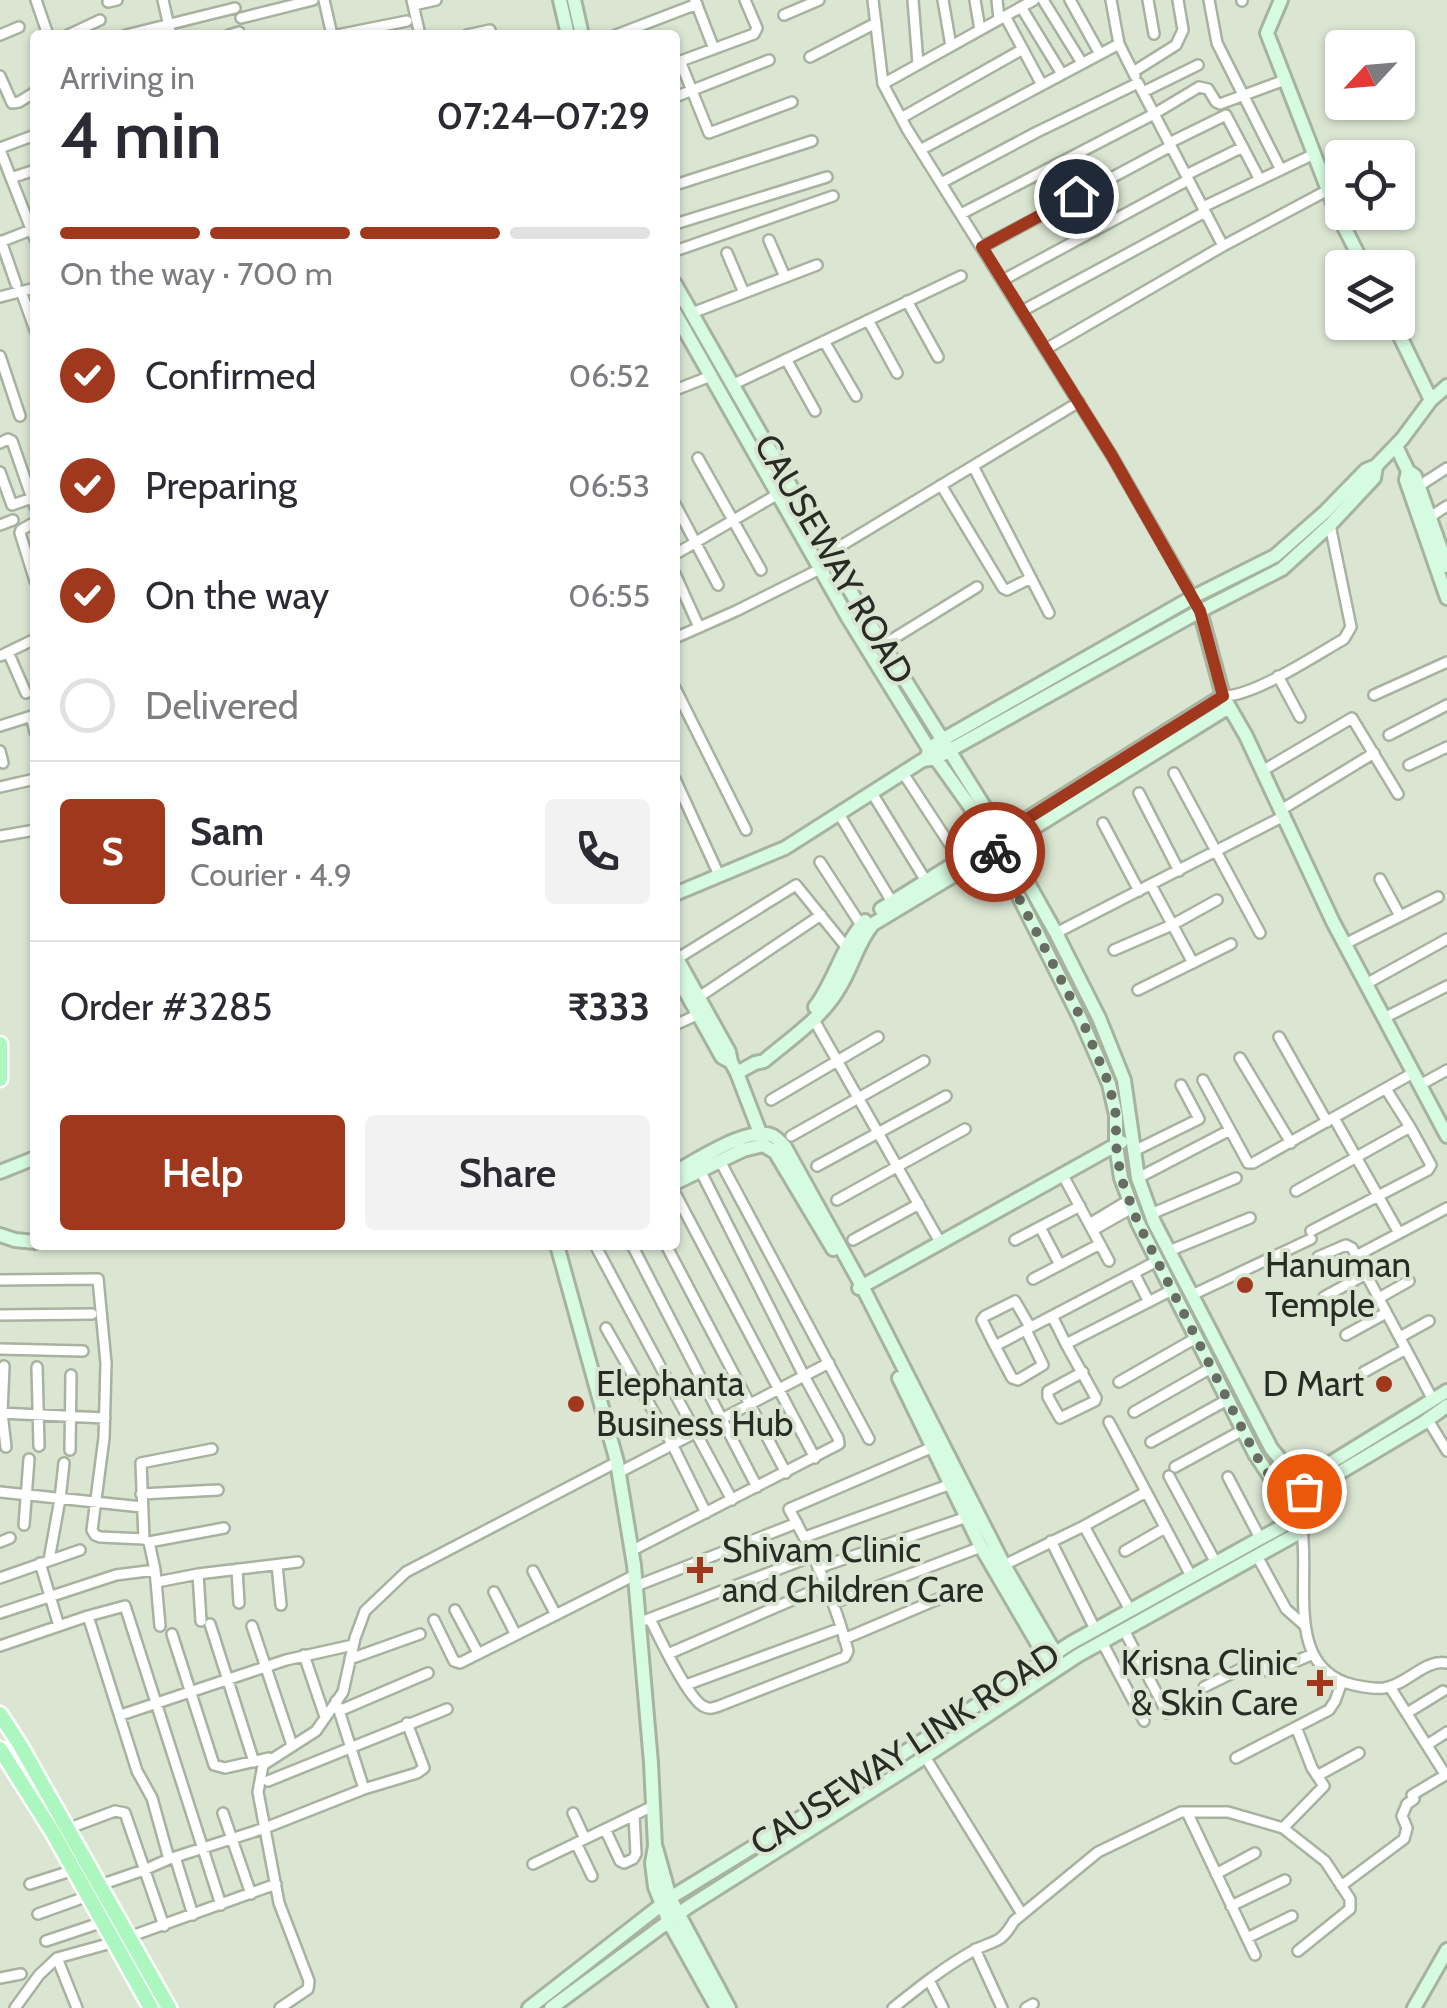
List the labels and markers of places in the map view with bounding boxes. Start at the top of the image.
pin [1034,154,1119,239]
place label: Hanuman Temple [1265,1243,1411,1326]
marker: Hanuman Temple [1234,1274,1256,1296]
place label: Elephanta Business Hub [596,1362,793,1445]
place label: D Mart [1263,1362,1364,1405]
marker: D Mart [1373,1373,1395,1395]
marker: Elephanta Business Hub [565,1393,587,1415]
pin [1262,1449,1347,1534]
place label: Shivam Clinic and Children Care [722,1528,984,1611]
marker: Shivam Clinic and Children Care [687,1557,713,1583]
place label: Krisna Clinic & Skin Care [1121,1641,1298,1724]
marker: Krisna Clinic & Skin Care [1307,1670,1333,1696]

